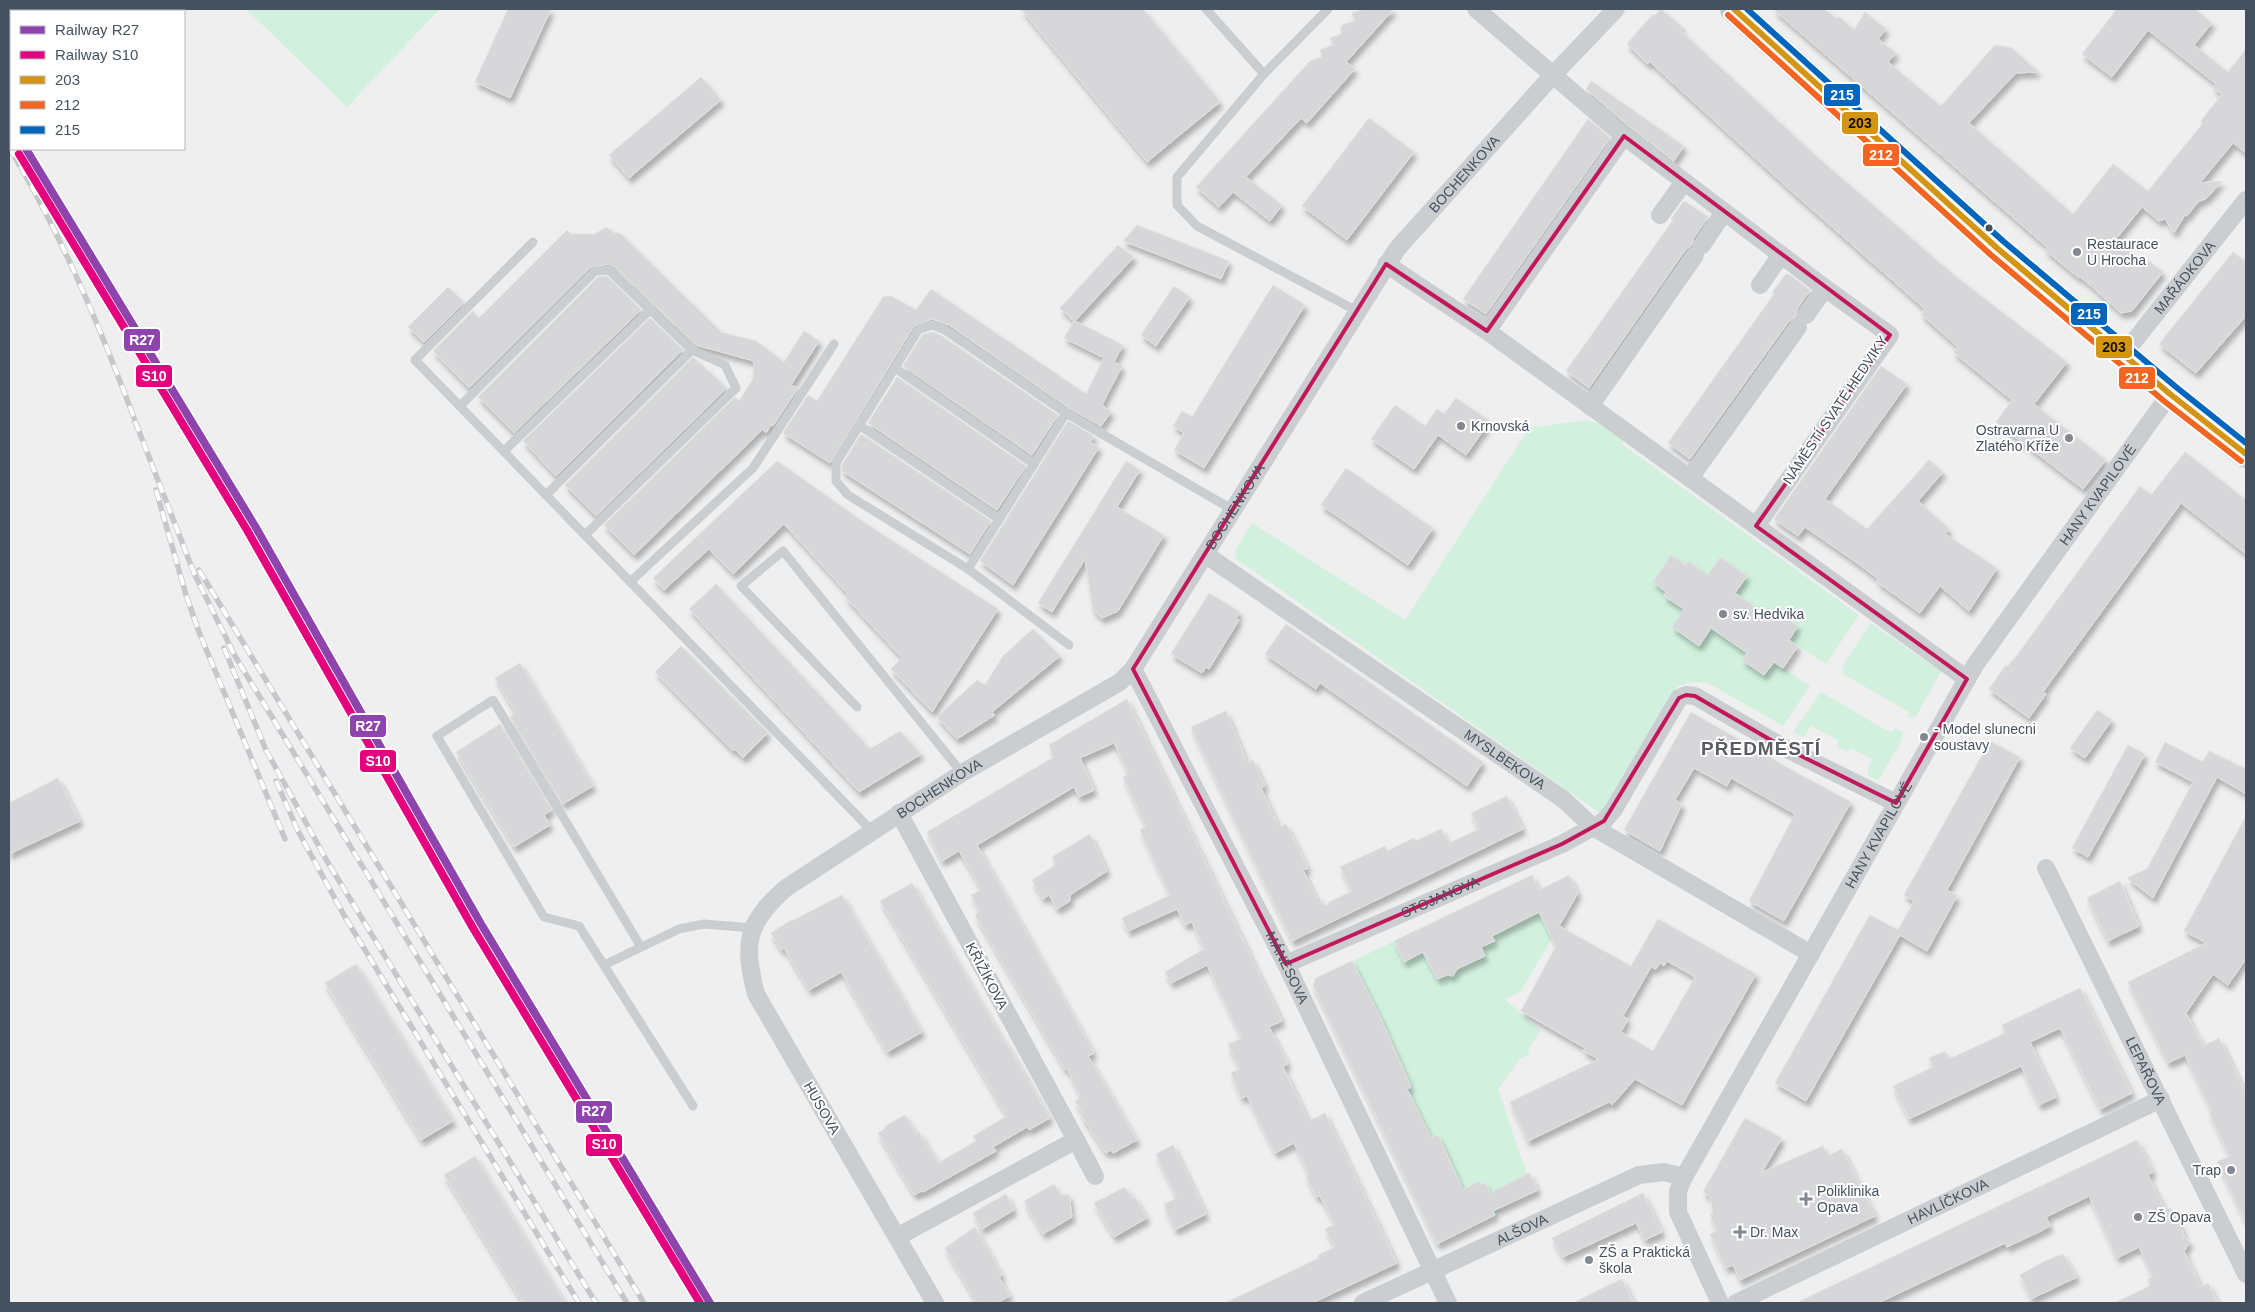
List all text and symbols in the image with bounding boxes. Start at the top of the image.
legend [10,10,185,150]
text: Railway R27 [55,21,139,38]
text: Railway S10 [55,46,138,63]
text: 203 [55,71,80,88]
line badge: 215 [1823,83,1861,107]
text: 215 [1830,87,1854,103]
text: 212 [55,96,80,113]
line badge: 203 [1841,111,1879,135]
text: 203 [1848,115,1872,131]
text: 215 [55,121,80,138]
street label: BOCHENKOVA [1426,132,1503,216]
line badge: 212 [1862,143,1900,167]
text: 212 [1869,147,1893,163]
unlabelled marker [1984,223,1994,233]
place label: Restaurace U Hrocha [2087,236,2159,268]
street label: MAŘÁDKOVA [2151,237,2219,317]
marker: Restaurace U Hrocha [2071,246,2083,258]
line badge: 215 [2070,302,2108,326]
text: 215 [2077,306,2101,322]
line badge: R27 [123,328,161,352]
text: R27 [129,332,155,348]
street label: NÁMĚSTÍ SVATÉ HEDVIKY [1779,332,1891,487]
line badge: 203 [2095,335,2133,359]
text: 203 [2102,339,2126,355]
line badge: S10 [135,364,173,388]
line badge: 212 [2118,366,2156,390]
text: S10 [142,368,167,384]
text: 212 [2125,370,2149,386]
place label: Krnovská [1471,418,1530,434]
marker: Krnovská [1455,420,1467,432]
place label: Ostravarna U Zlatého Kříže [1976,422,2059,454]
marker: Ostravarna U Zlatého Kříže [2063,432,2075,444]
street label: HANY KVAPILOVÉ [2056,441,2139,548]
street label: BOCHENKOVA [1202,460,1268,552]
place label: sv. Hedvika [1733,606,1805,622]
marker: sv. Hedvika [1717,608,1729,620]
line badge: R27 [349,714,387,738]
text: R27 [355,718,381,734]
place label: - Model slunecni soustavy [1934,721,2036,753]
street label: MYSLBEKOVA [1461,726,1549,793]
marker: - Model slunecni soustavy [1918,731,1930,743]
district label: PŘEDMĚSTÍ [1701,738,1821,759]
line badge: S10 [359,749,397,773]
text: S10 [366,753,391,769]
street label: BOCHENKOVA [894,755,985,822]
street label: HANY KVAPILOVÉ [1842,779,1915,891]
street label: STOJANOVA [1399,873,1482,921]
street label: MÁNESOVA [1263,929,1312,1007]
street label: KŘIŽÍKOVA [963,940,1012,1013]
street label: LEPAŘOVA [2122,1034,2170,1108]
street label: HUSOVA [801,1079,844,1138]
line badge: R27 [575,1100,613,1124]
text: R27 [581,1103,607,1119]
line badge: S10 [585,1133,623,1157]
text: S10 [592,1136,617,1152]
place label: Trap [2193,1162,2221,1178]
marker: Trap [2225,1164,2237,1176]
street label: HAVLÍČKOVA [1905,1175,1991,1227]
place label: Poliklinika Opava [1817,1183,1879,1215]
marker: Poliklinika Opava [1799,1192,1813,1206]
place label: ZŠ Opava [2148,1209,2211,1225]
street label: ALŠOVA [1493,1210,1551,1248]
marker: ZŠ Opava [2132,1211,2144,1223]
place label: Dr. Max [1750,1224,1798,1240]
marker: Dr. Max [1734,1226,1746,1238]
place label: ZŠ a Praktická škola [1599,1244,1690,1276]
marker: ZŠ a Praktická škola [1583,1254,1595,1266]

